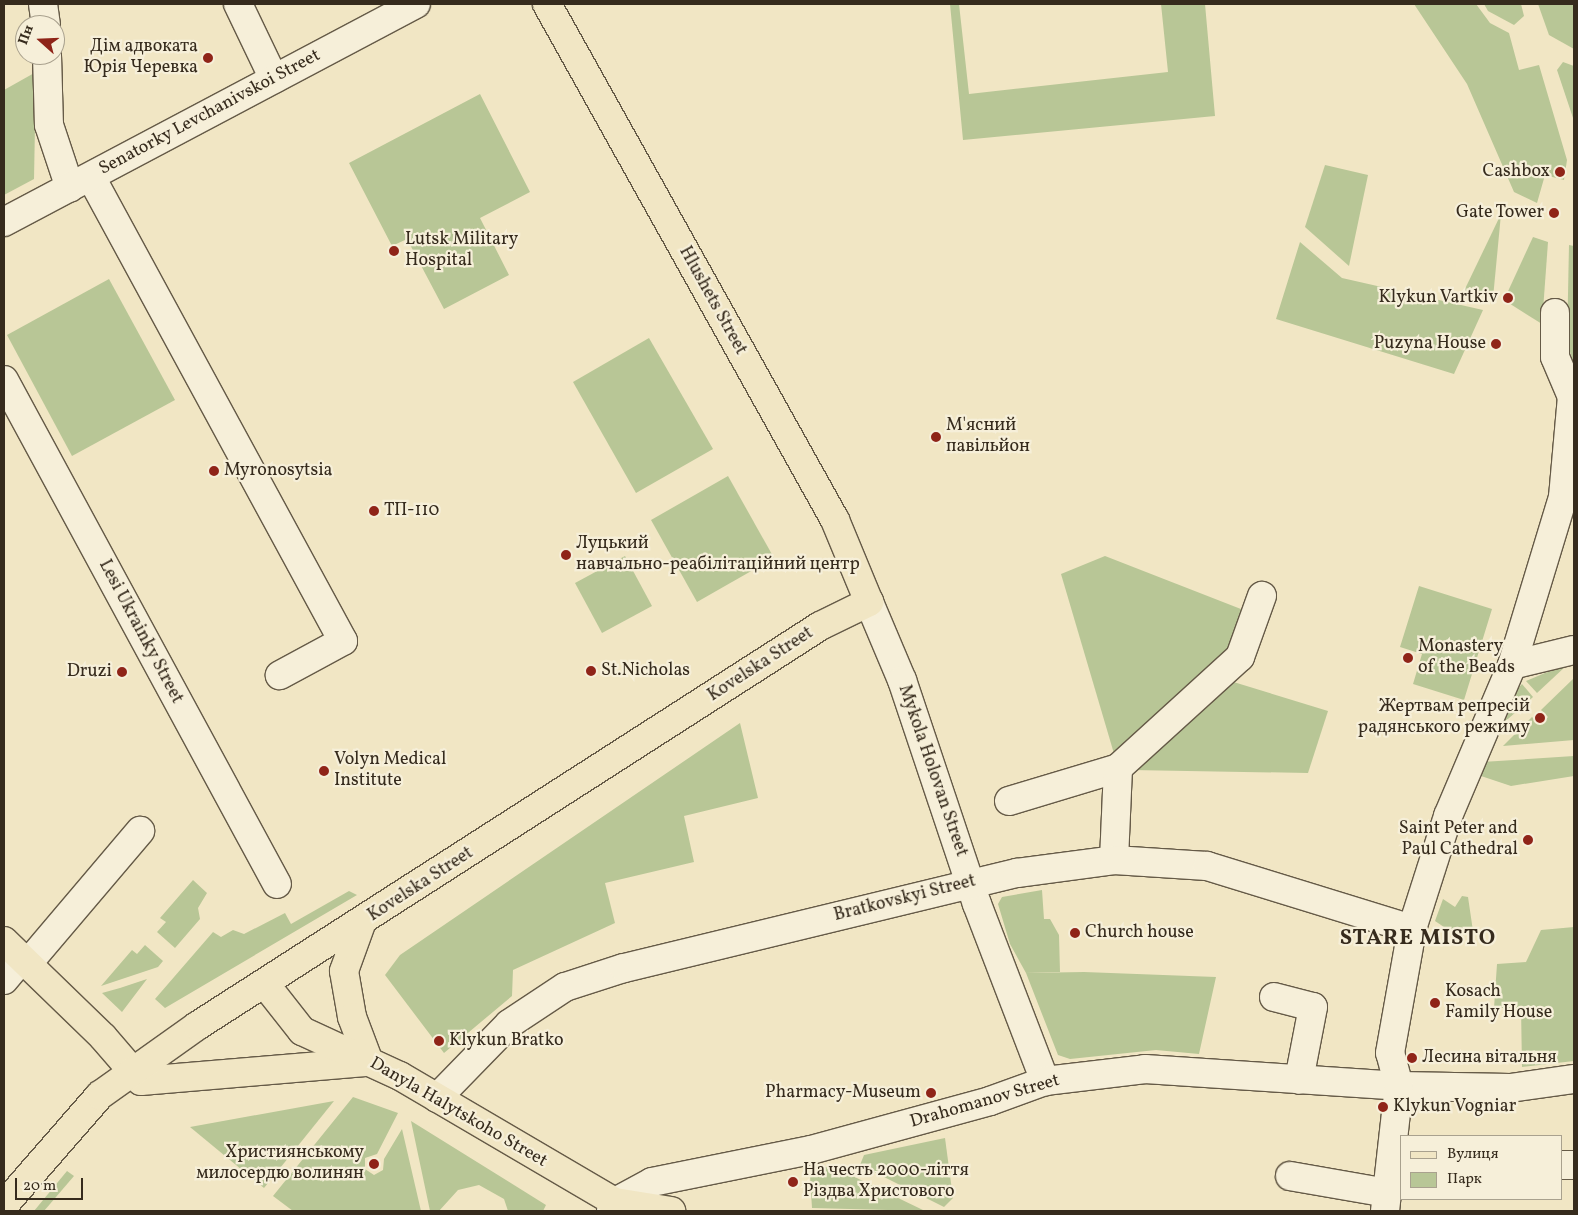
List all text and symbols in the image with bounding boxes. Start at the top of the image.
north arrow [15,15,65,65]
text: Пн [14,22,39,48]
place label: Дім адвоката Юрія Черевка [83,37,198,80]
street label: Senatorky Levchanivskoi Street [95,45,325,181]
marker: Дім адвоката Юрія Черевка [202,52,214,64]
place label: Cashbox [1482,161,1550,183]
marker: Cashbox [1554,166,1566,178]
place label: Gate Tower [1455,202,1544,224]
marker: Gate Tower [1548,207,1560,219]
place label: Lutsk Military Hospital [405,230,518,272]
street label: Hlushets Street [673,243,751,359]
marker: Lutsk Military Hospital [387,244,401,258]
place label: Klykun Vartkiv [1378,287,1498,309]
marker: Klykun Vartkiv [1502,292,1514,304]
place label: Puzyna House [1374,333,1486,355]
marker: Puzyna House [1490,338,1502,350]
place label: М'ясний павільйон [946,416,1030,458]
marker: М'ясний павільйон [930,431,942,443]
place label: Myronosytsia [224,460,333,482]
marker: Myronosytsia [208,465,220,477]
place label: ТП-110 [384,500,439,522]
marker: ТП-110 [368,505,380,517]
place label: Луцький навчально-реабілітаційний центр [576,534,860,576]
marker: Луцький навчально-реабілітаційний центр [560,549,572,561]
street label: Lesi Ukrainky Street [93,556,187,708]
street label: Kovelska Street [704,623,818,707]
place label: Monastery of the Beads [1418,637,1513,680]
marker: Monastery of the Beads [1402,652,1414,664]
place label: St.Nicholas [601,660,690,682]
place label: Druzi [67,661,112,683]
marker: St.Nicholas [585,665,597,677]
marker: Druzi [116,666,128,678]
street label: Mykola Holovan Street [892,682,972,860]
place label: Жертвам репресій радянського режиму [1358,697,1530,740]
marker: Жертвам репресій радянського режиму [1534,712,1546,724]
place label: Volyn Medical Institute [334,750,446,792]
marker: Volyn Medical Institute [318,765,330,777]
place label: Saint Peter and Paul Cathedral [1399,819,1518,862]
marker: Saint Peter and Paul Cathedral [1522,834,1534,846]
street label: Kovelska Street [364,843,478,927]
street label: Bratkovskyi Street [832,871,978,927]
place label: Church house [1085,922,1194,944]
district label: STARE MISTO [1338,926,1498,952]
marker: Church house [1069,927,1081,939]
place label: Kosach Family House [1445,982,1553,1024]
marker: Kosach Family House [1429,997,1441,1009]
place label: Klykun Bratko [449,1030,564,1052]
marker: Klykun Bratko [433,1035,445,1047]
place label: Лесина вітальня [1422,1047,1557,1069]
marker: Лесина вітальня [1406,1052,1418,1064]
street label: Danyla Halytskoho Street [365,1053,551,1173]
street label: Drahomanov Street [907,1070,1063,1134]
place label: Pharmacy-Museum [765,1082,921,1104]
marker: Pharmacy-Museum [925,1087,937,1099]
place label: Klykun Vogniar [1393,1096,1517,1118]
marker: Klykun Vogniar [1377,1101,1389,1113]
legend [1400,1135,1563,1200]
place label: Християнському милосердю волинян [196,1143,364,1186]
text: Вулиця [1447,1144,1498,1165]
marker: Християнському милосердю волинян [368,1158,380,1170]
place label: На честь 2000-ліття Різдва Христового [803,1161,969,1204]
scale bar [18,1168,85,1200]
text: Парк [1447,1169,1482,1190]
text: 20 m [23,1176,56,1197]
marker: На честь 2000-ліття Різдва Христового [787,1176,799,1188]

